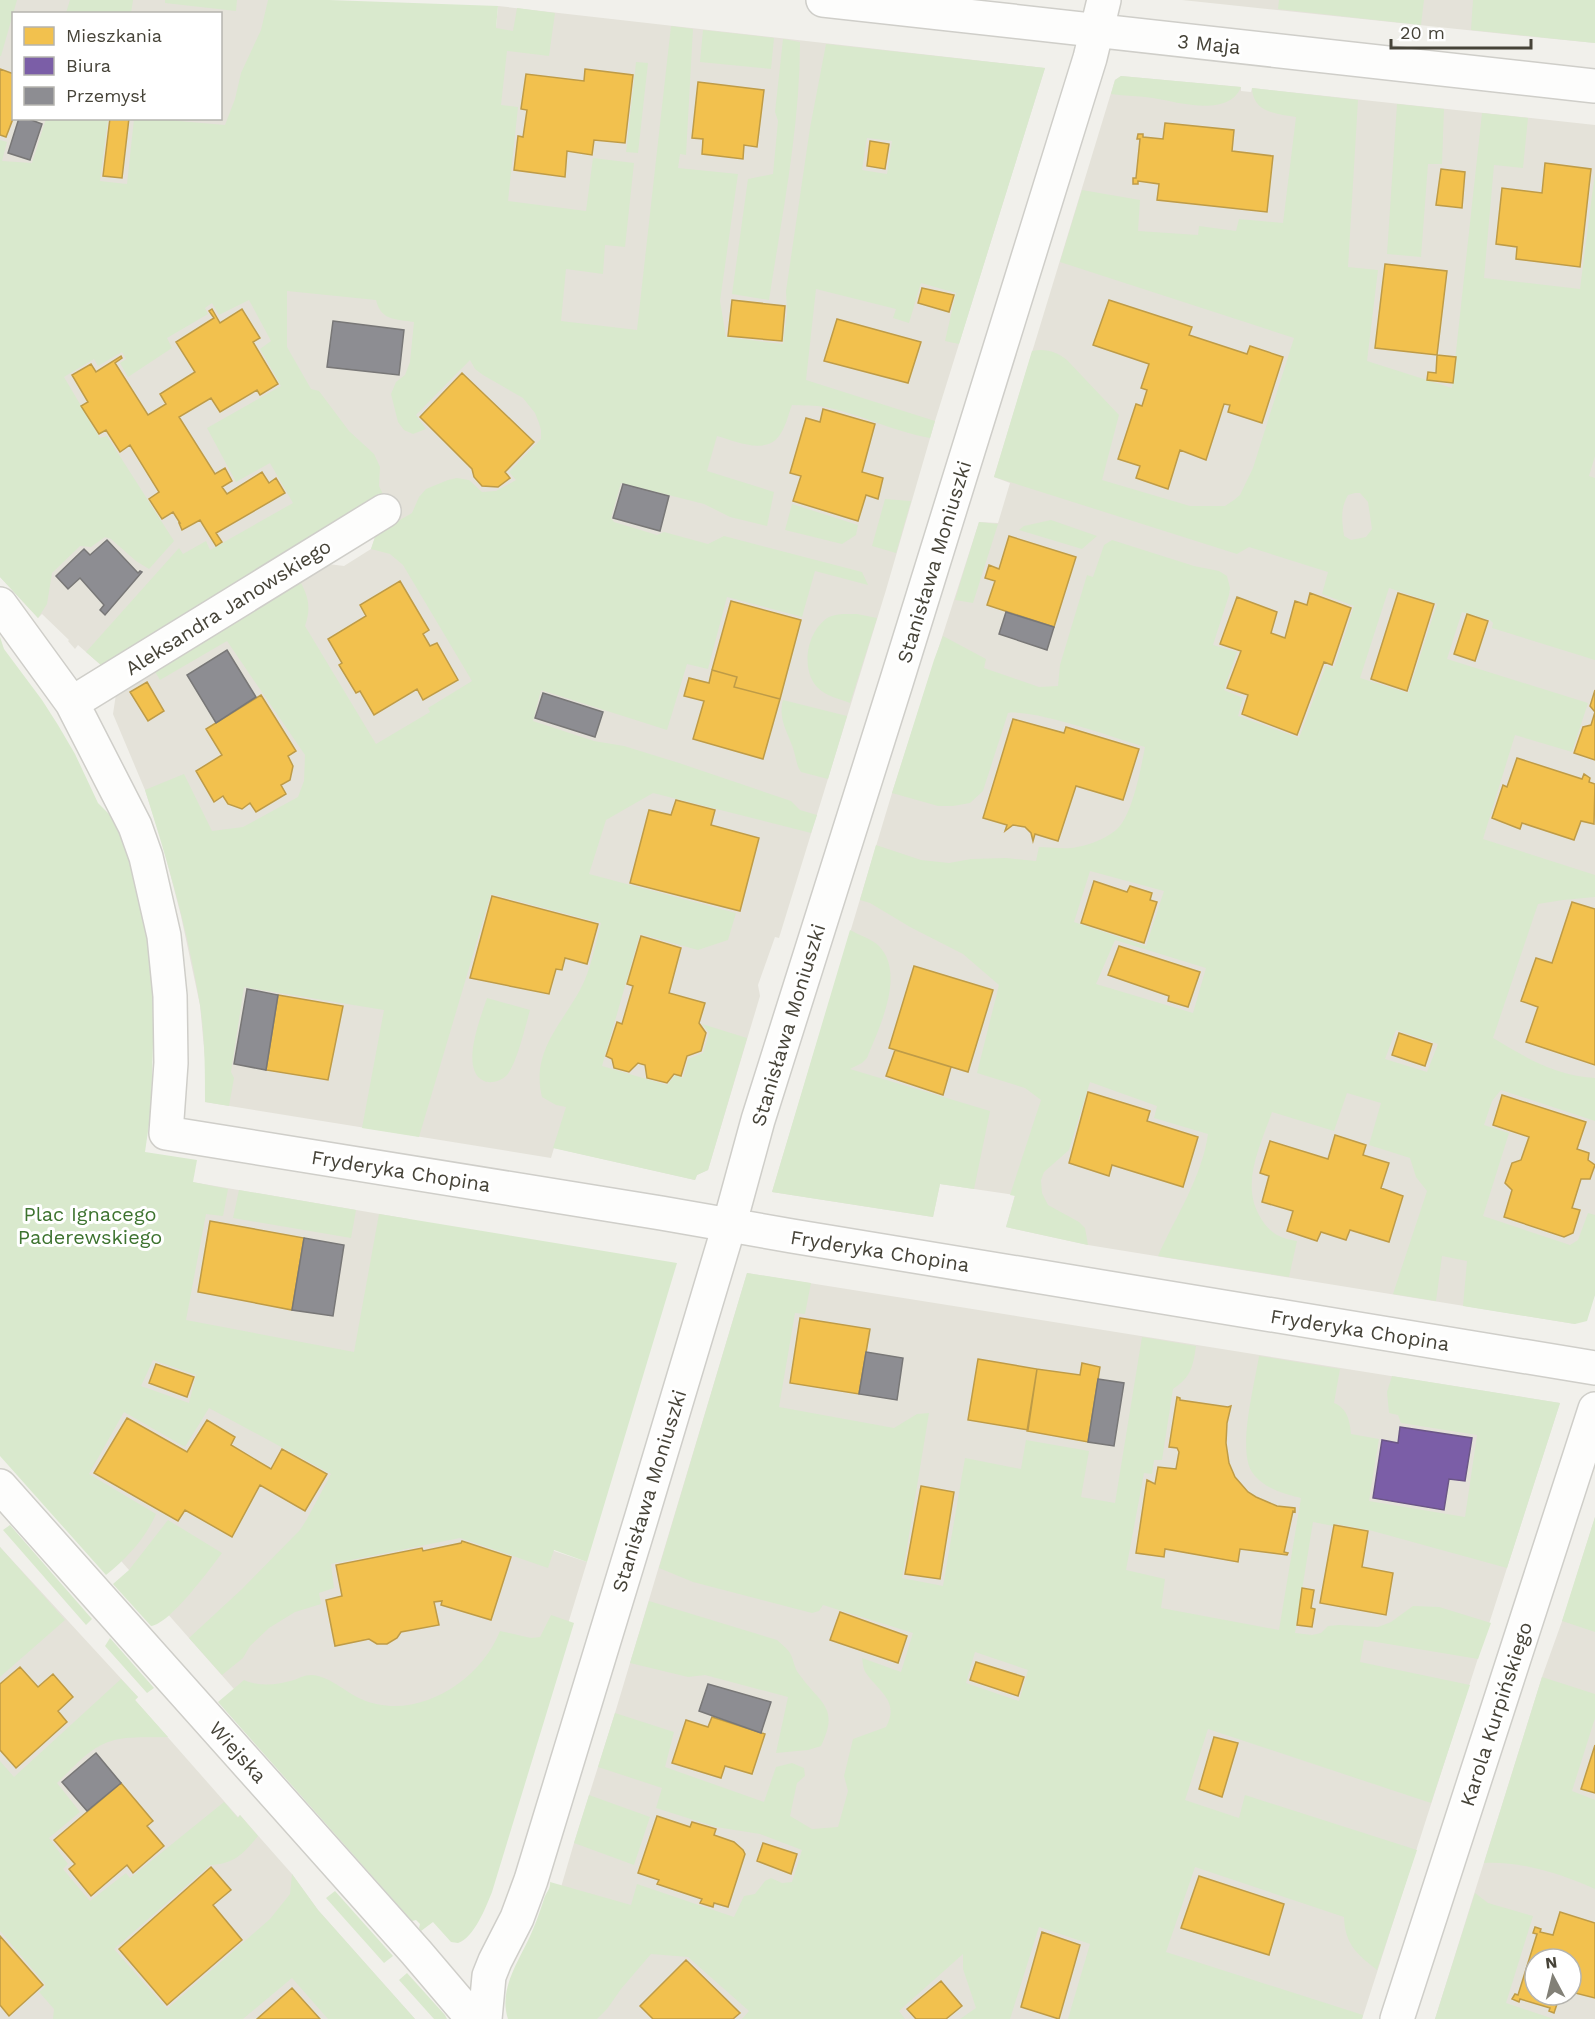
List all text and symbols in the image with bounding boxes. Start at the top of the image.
legend [12,12,222,120]
scale bar [1391,12,1530,50]
text: 20 m [1400,22,1445,43]
text: Mieszkania [66,25,162,46]
street label: 3 Maja [1176,29,1242,59]
text: Biura [66,55,111,76]
text: Przemysł [66,85,147,106]
street label: Stanisława Moniuszki [892,458,976,666]
street label: Aleksandra Janowskiego [121,534,335,680]
street label: Stanisława Moniuszki [746,921,830,1129]
street label: Fryderyka Chopina [310,1145,492,1197]
park label: Plac Ignacego Paderewskiego [18,1202,162,1249]
street label: Fryderyka Chopina [789,1225,971,1277]
street label: Fryderyka Chopina [1269,1304,1451,1356]
street label: Stanisława Moniuszki [607,1387,691,1595]
street label: Karola Kurpińskiego [1455,1619,1537,1809]
street label: Wiejska [204,1716,272,1788]
north arrow [1523,1947,1583,2007]
text: N [1544,1952,1558,1973]

